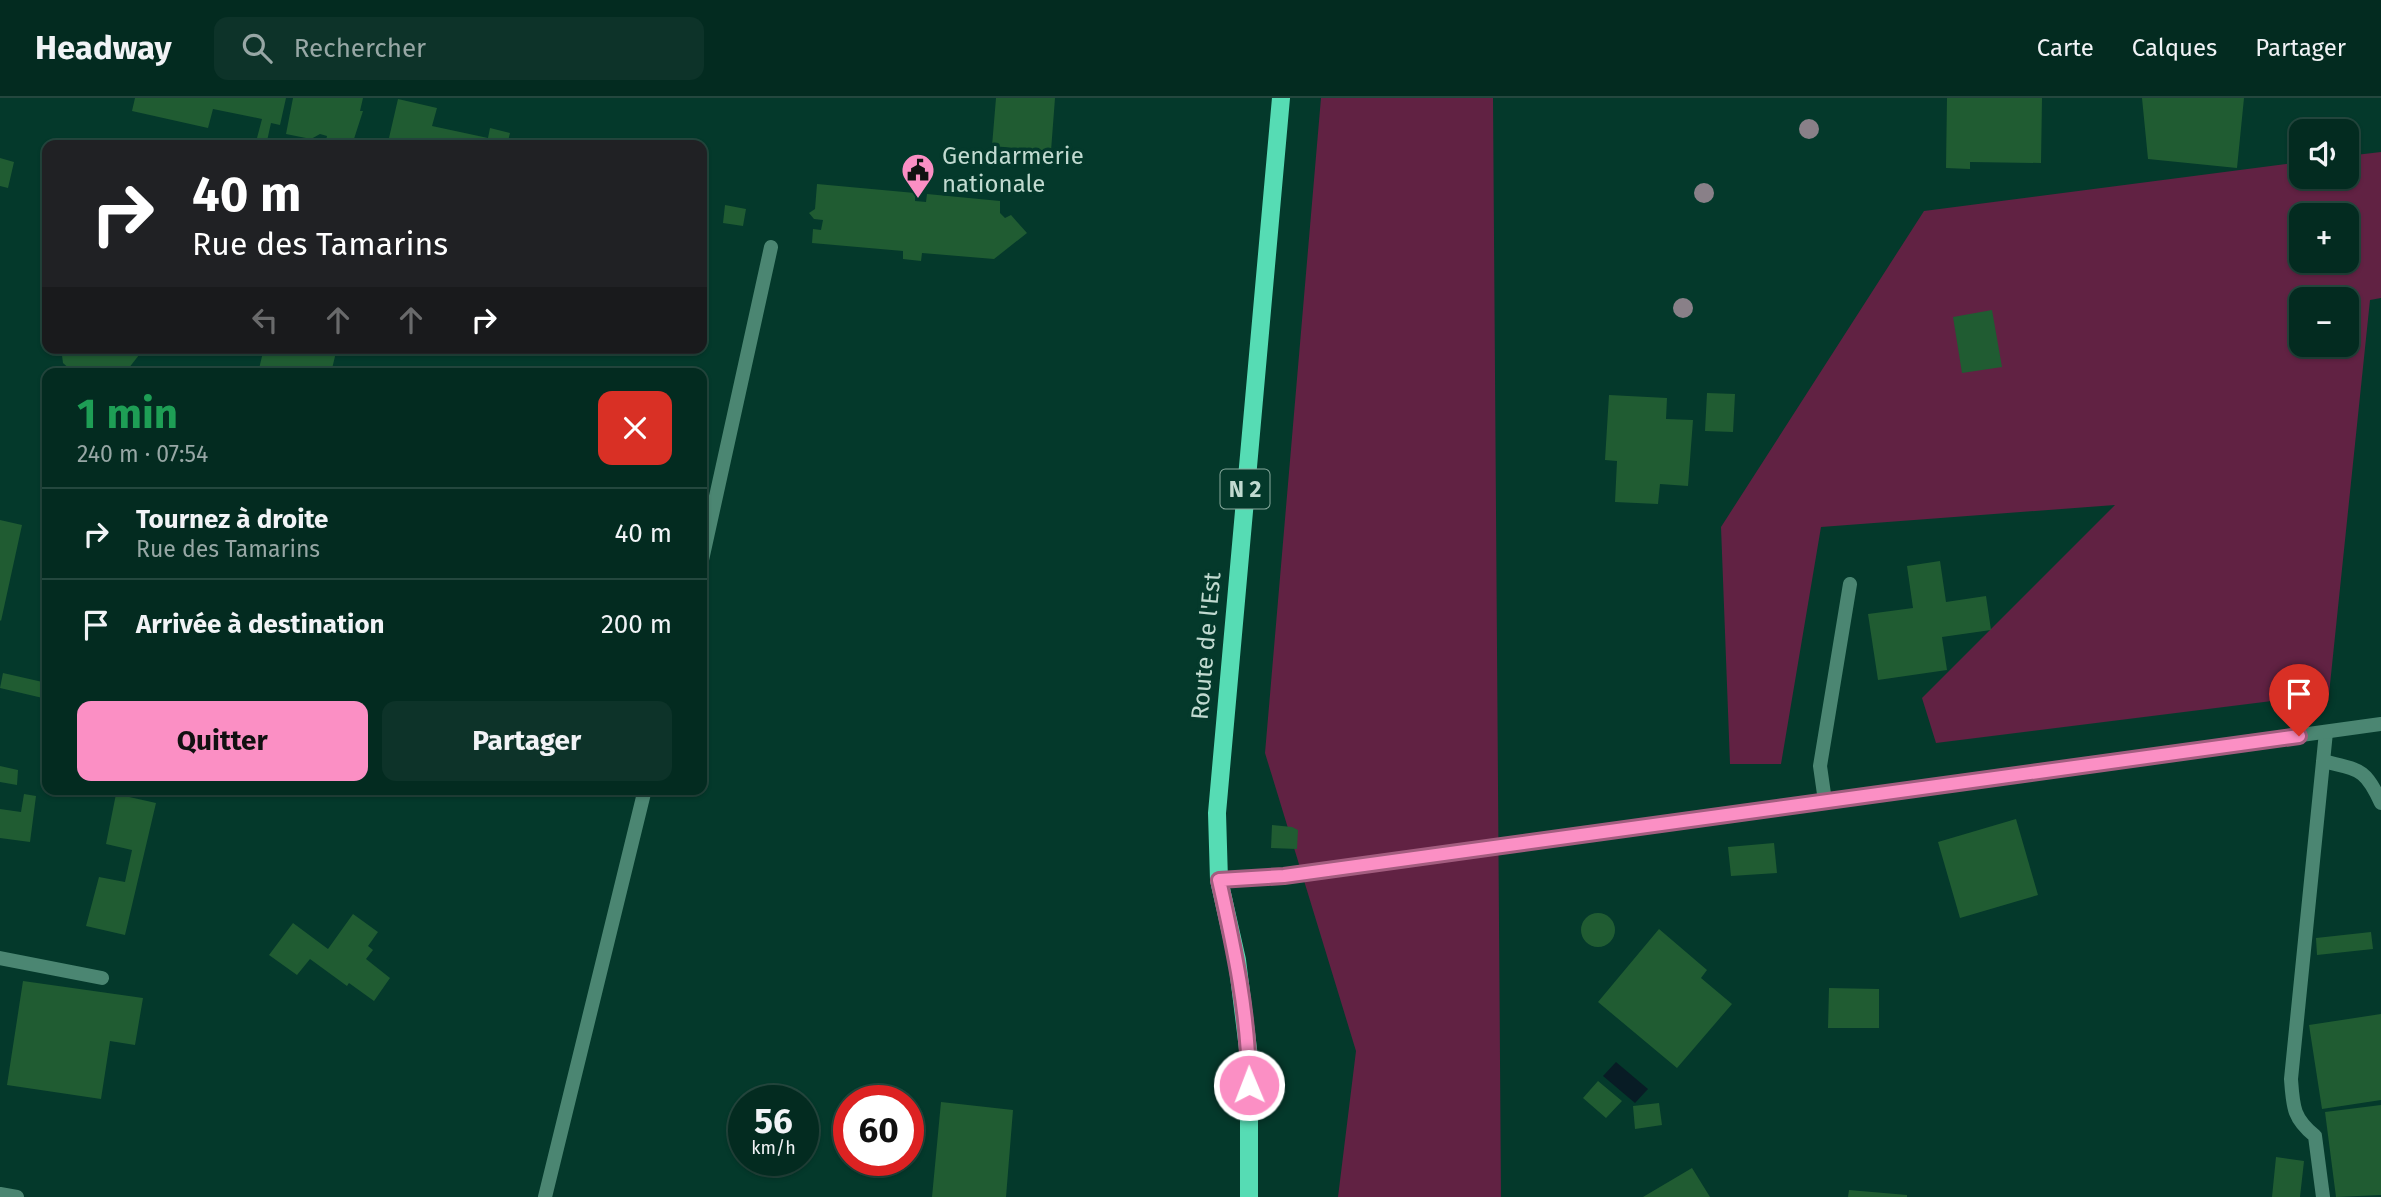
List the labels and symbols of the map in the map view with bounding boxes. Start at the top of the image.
place label: Gendarmerie nationale [942,142,1084,198]
public building icon: Gendarmerie nationale [899,151,937,200]
road number: N 2 [1220,470,1270,508]
street label: Route de l'Est [1186,571,1226,721]
pin [2269,664,2329,736]
position arrow [1212,1048,1286,1122]
speed limit sign: 60 [833,1085,924,1176]

